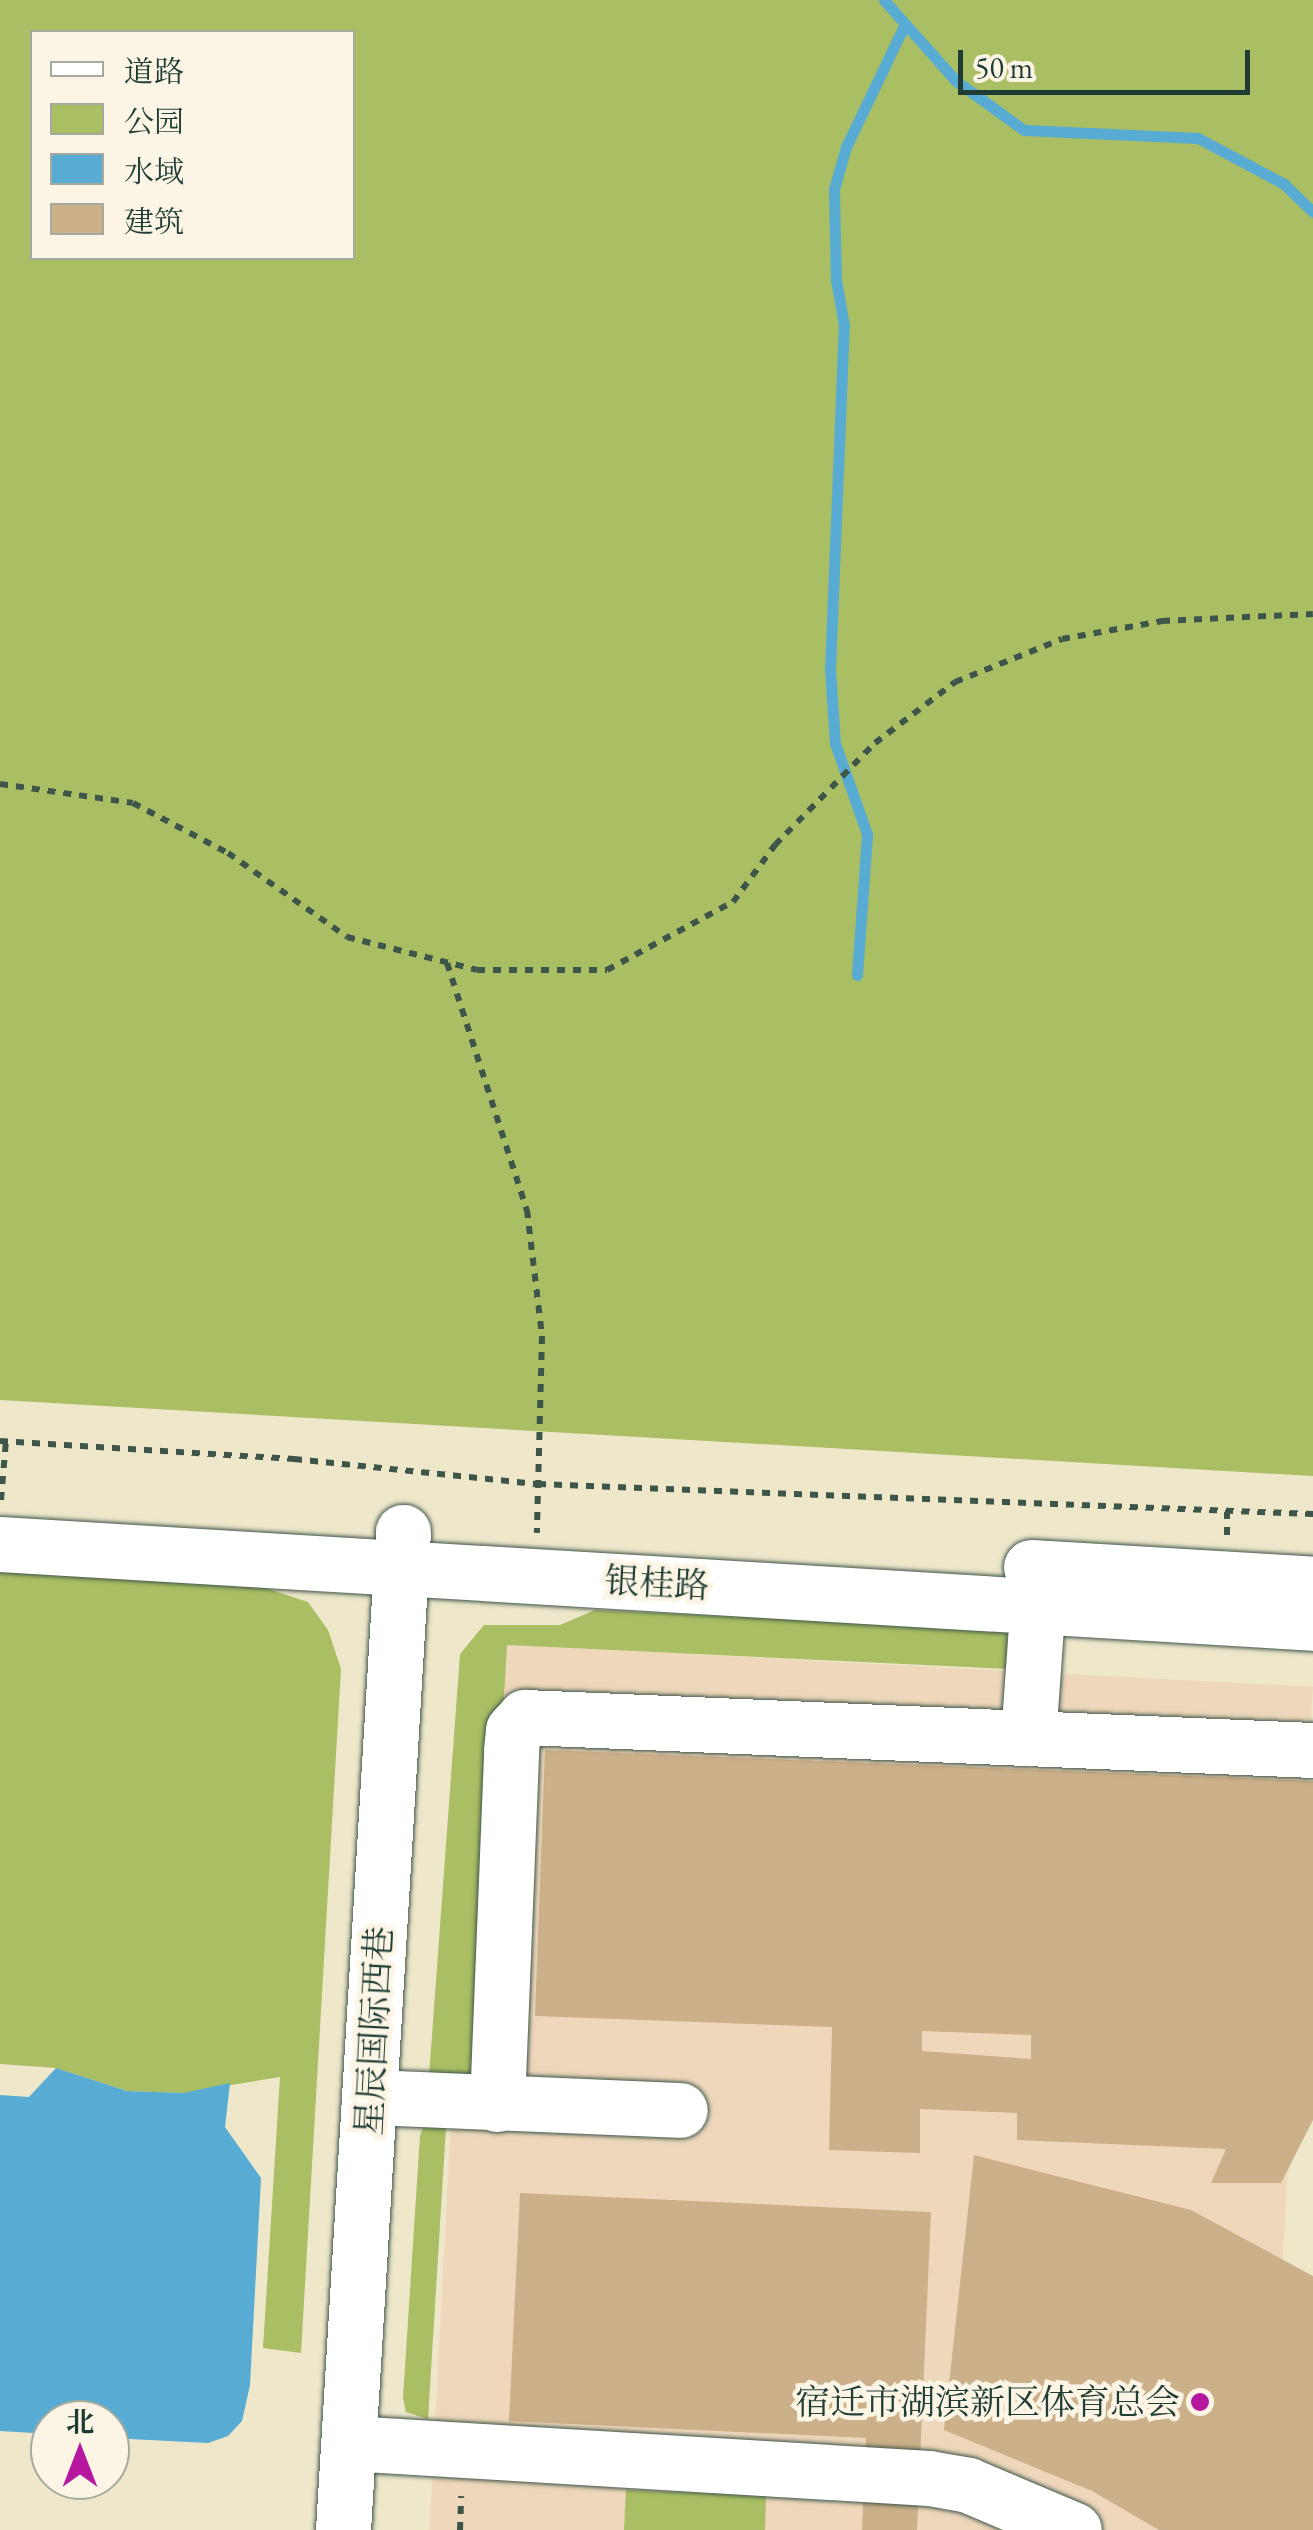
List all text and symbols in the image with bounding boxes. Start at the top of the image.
legend [30,30,355,260]
scale bar [963,30,1256,92]
text: 50 m [975,48,1033,87]
text: 道路 [124,52,184,91]
text: 公园 [124,102,184,141]
text: 水域 [124,152,184,191]
text: 建筑 [124,202,184,241]
street label: 银桂路 [603,1559,711,1607]
street label: 星辰国际西巷 [348,1925,400,2137]
place label: 宿迁市湖滨新区体育总会 [795,2381,1180,2423]
marker: 宿迁市湖滨新区体育总会 [1189,2391,1211,2413]
north arrow [30,2400,130,2500]
text: 北 [66,2404,94,2440]

